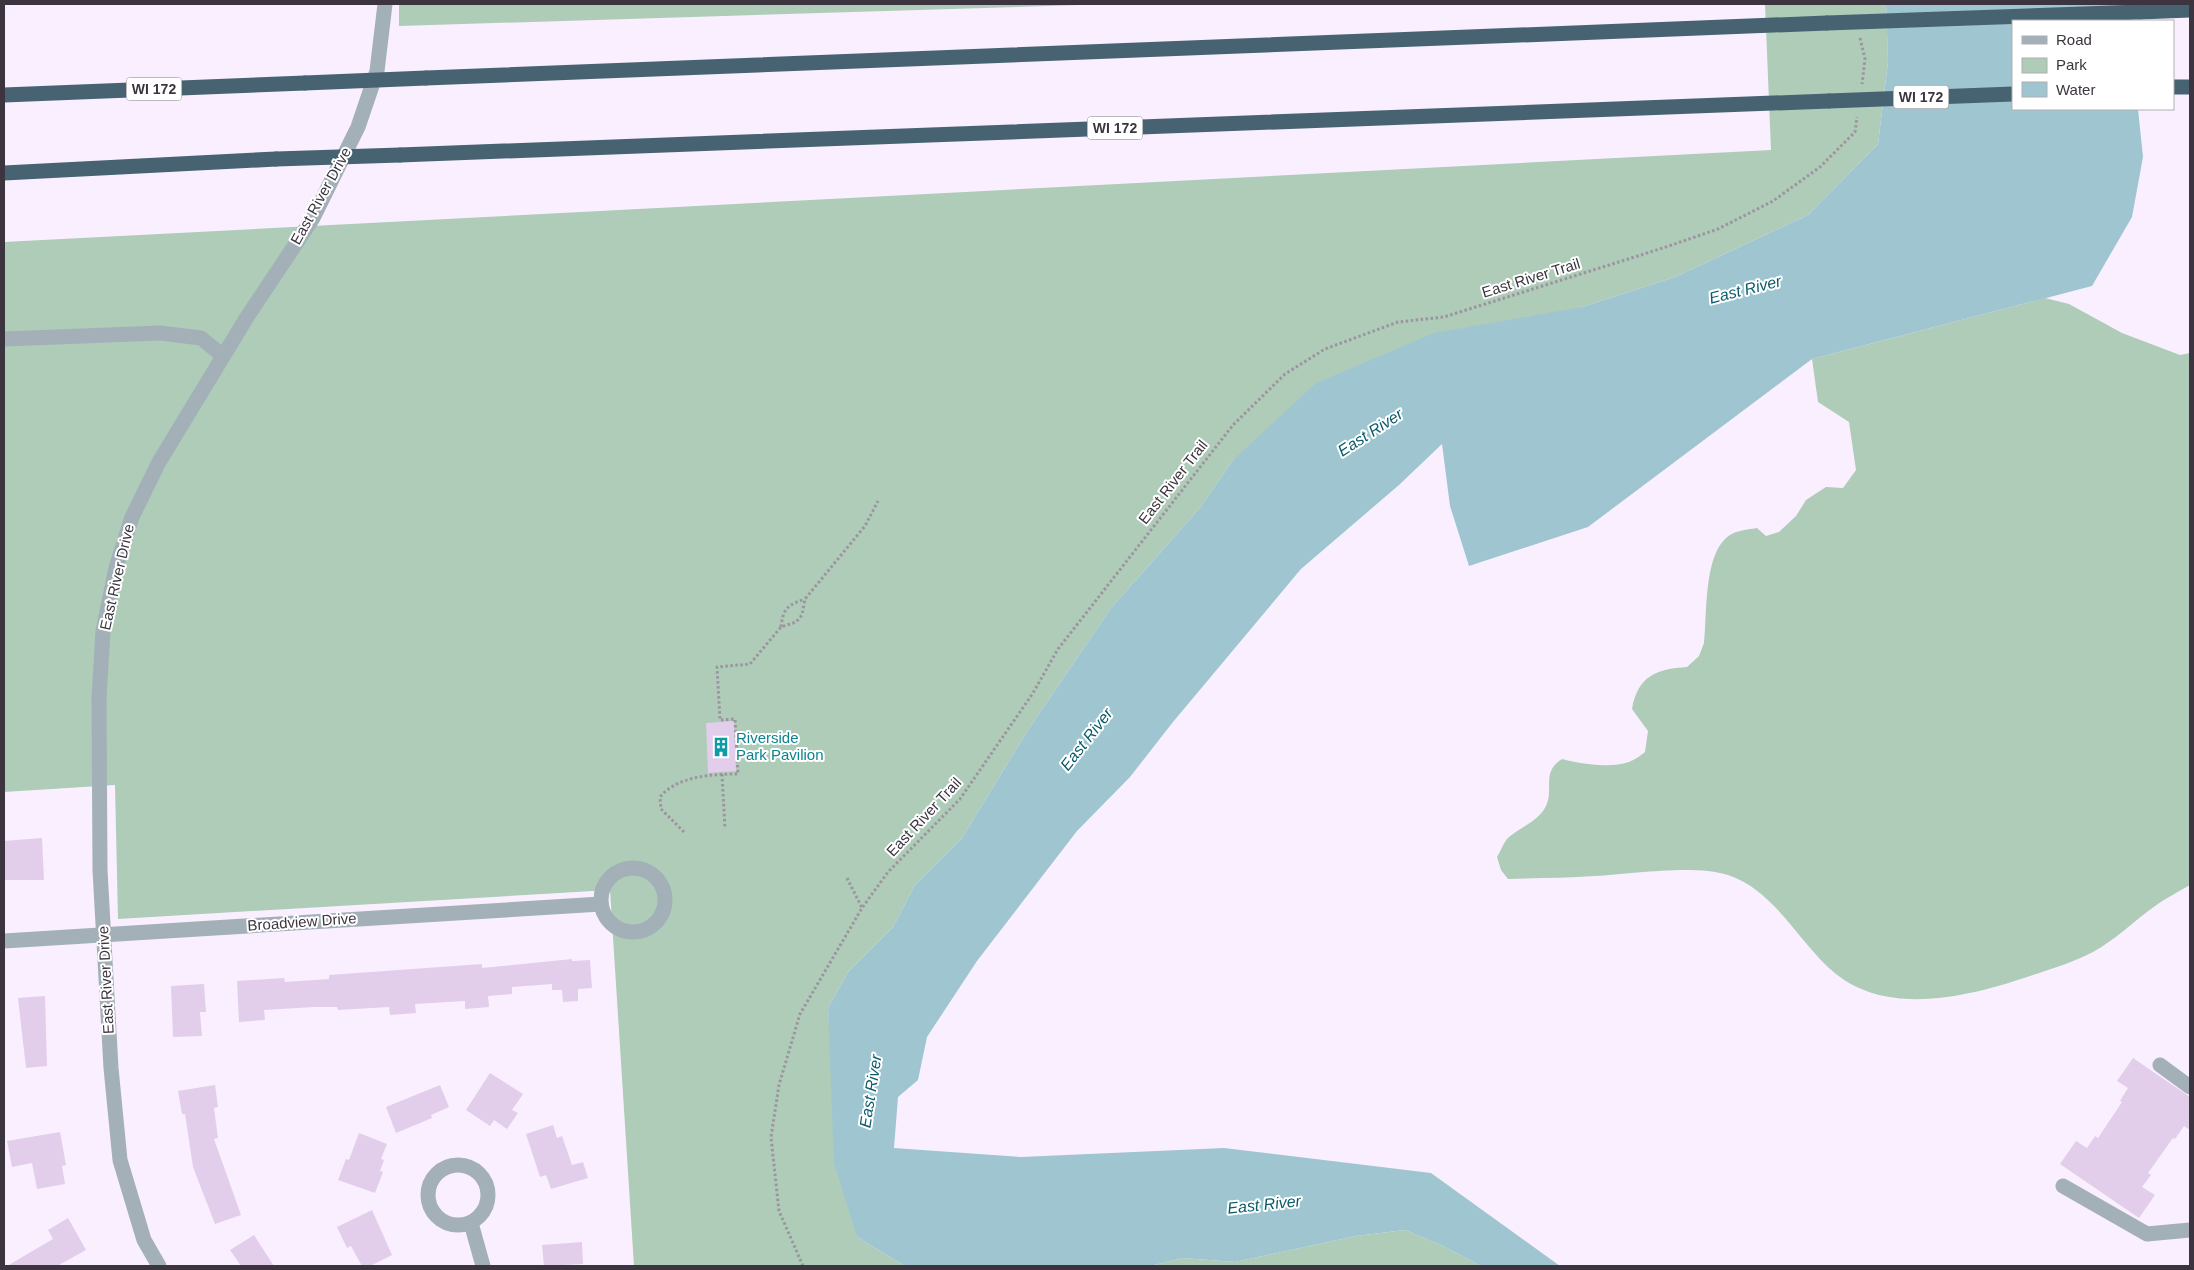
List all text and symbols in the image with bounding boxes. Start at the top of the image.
legend [2012,20,2174,110]
text: Road [2056,31,2092,48]
text: Park [2056,56,2087,73]
road number: WI 172 [126,78,182,100]
text: Water [2056,81,2095,98]
road number: WI 172 [1894,85,1948,108]
road number: WI 172 [1088,116,1142,140]
street label: East River Drive [287,144,354,247]
street label: East River Trail [1480,255,1582,301]
water label: East River [1707,272,1784,307]
water label: East River [1335,405,1406,460]
street label: East River Trail [1135,436,1211,527]
street label: East River Drive [96,522,137,632]
water label: East River [1057,704,1116,774]
place label: Riverside Park Pavilion [736,729,824,763]
building icon: Riverside Park Pavilion [710,736,732,758]
street label: East River Trail [883,774,965,860]
street label: Broadview Drive [247,909,357,934]
street label: East River Drive [94,925,117,1035]
water label: East River [856,1053,885,1129]
water label: East River [1226,1192,1302,1217]

